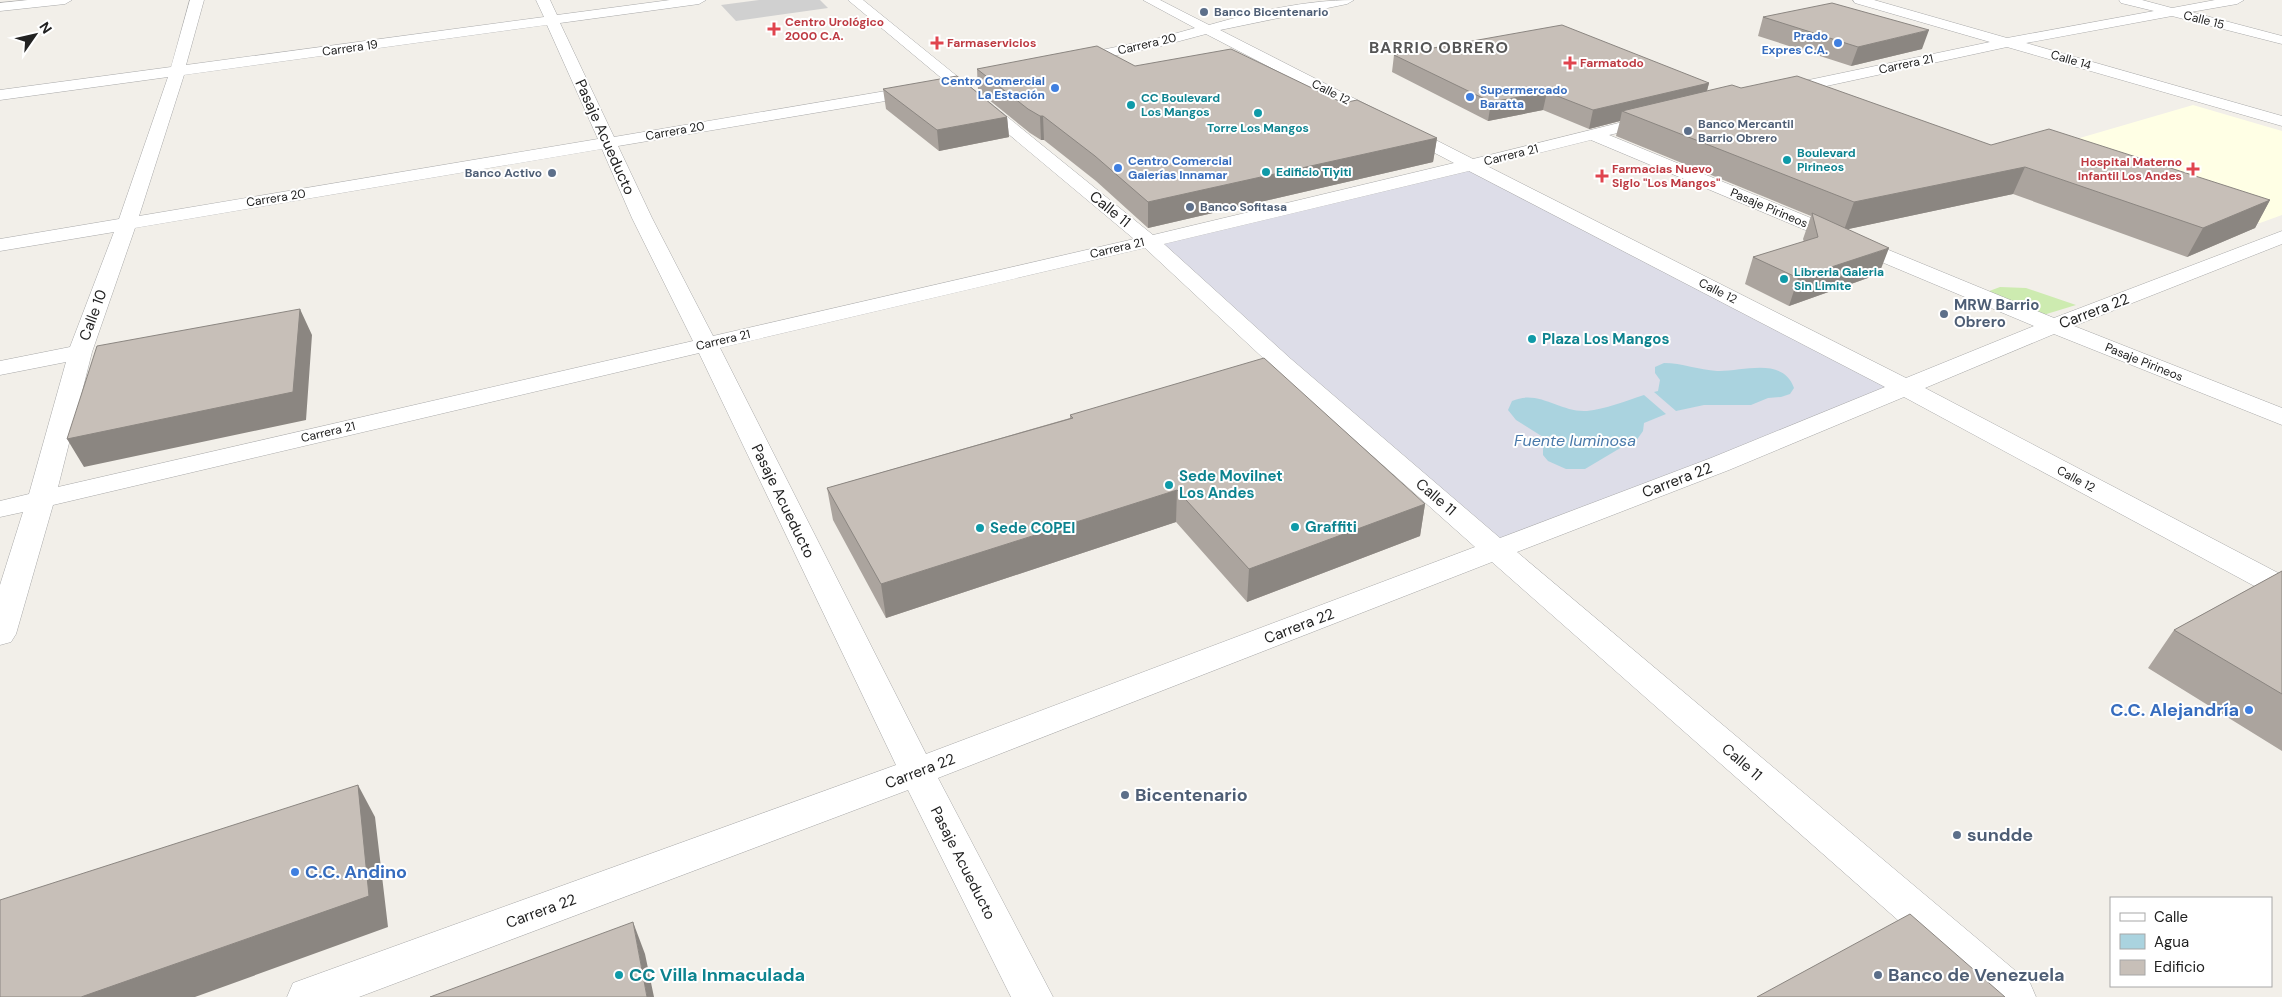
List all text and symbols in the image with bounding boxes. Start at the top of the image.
place label: Banco Bicentenario [1214,4,1329,20]
marker: Banco Bicentenario [1198,6,1210,18]
street label: Calle 15 [2182,7,2226,33]
north arrow [10,10,60,60]
place label: Centro Urológico 2000 C.A. [785,14,884,44]
text: N [35,18,56,37]
marker: Centro Urológico 2000 C.A. [767,22,781,36]
place label: Prado Expres C.A. [1762,28,1828,58]
street label: Carrera 20 [1116,29,1178,59]
place label: Farmaservicios [947,35,1036,51]
street label: Carrera 19 [321,36,379,60]
marker: Farmaservicios [931,37,943,49]
district label: BARRIO OBRERO [1369,37,1509,58]
marker: Prado Expres C.A. [1832,37,1844,49]
street label: Calle 14 [2049,47,2093,73]
street label: Carrera 21 [1877,50,1935,78]
place label: Farmatodo [1580,55,1644,71]
marker: Farmatodo [1564,57,1576,69]
place label: Centro Comercial La Estación [941,73,1045,103]
street label: Pasaje Acueducto [571,76,640,198]
street label: Calle 12 [1309,76,1353,109]
marker: Centro Comercial La Estación [1049,82,1061,94]
place label: Supermercado Baratta [1480,82,1567,112]
place label: CC Boulevard Los Mangos [1141,90,1220,120]
marker: Supermercado Baratta [1464,91,1476,103]
marker: CC Boulevard Los Mangos [1125,99,1137,111]
marker: Torre Los Mangos [1252,107,1264,119]
place label: Banco Mercantil Barrio Obrero [1698,116,1794,146]
street label: Carrera 20 [644,118,706,144]
place label: Torre Los Mangos [1207,120,1309,136]
marker: Banco Mercantil Barrio Obrero [1682,125,1694,137]
street label: Carrera 21 [1482,141,1540,169]
place label: Boulevard Pirineos [1797,145,1856,175]
place label: Centro Comercial Galerías Innamar [1128,153,1232,183]
marker: Boulevard Pirineos [1781,154,1793,166]
place label: Hospital Materno Infantil Los Andes [2078,154,2182,184]
place label: Farmacias Nuevo Siglo "Los Mangos" [1612,161,1720,191]
marker: Centro Comercial Galerías Innamar [1112,162,1124,174]
marker: Hospital Materno Infantil Los Andes [2186,162,2200,176]
place label: Edificio Tiyiti [1276,164,1352,180]
place label: Banco Activo [465,165,542,181]
marker: Edificio Tiyiti [1260,166,1272,178]
marker: Banco Activo [546,167,558,179]
marker: Farmacias Nuevo Siglo "Los Mangos" [1596,170,1608,182]
street label: Pasaje Pirineos [1728,184,1810,232]
street label: Carrera 20 [245,185,307,211]
street label: Calle 11 [1085,186,1135,232]
place label: Banco Sofitasa [1200,199,1287,215]
marker: Banco Sofitasa [1184,201,1196,213]
street label: Carrera 21 [1088,234,1146,262]
place label: Libreria Galeria Sin Limite [1794,264,1884,294]
marker: Libreria Galeria Sin Limite [1778,273,1790,285]
street label: Calle 12 [1696,275,1740,308]
street label: Calle 10 [75,287,111,343]
street label: Carrera 22 [2056,289,2132,333]
place label: MRW Barrio Obrero [1954,295,2039,332]
marker: MRW Barrio Obrero [1938,308,1950,320]
street label: Carrera 21 [694,326,752,354]
place label: Plaza Los Mangos [1542,329,1669,349]
marker: Plaza Los Mangos [1526,333,1538,345]
street label: Pasaje Pirineos [2103,339,2185,385]
street label: Carrera 21 [299,418,357,446]
water label: Fuente luminosa [1514,430,1636,451]
street label: Pasaje Acueducto [747,441,819,561]
street label: Carrera 22 [1639,458,1715,502]
street label: Calle 12 [2054,462,2098,496]
place label: Sede Movilnet Los Andes [1179,466,1283,503]
street label: Calle 11 [1412,474,1460,520]
marker: Sede Movilnet Los Andes [1163,479,1175,491]
place label: Graffiti [1305,517,1357,537]
place label: Sede COPEI [990,518,1075,538]
marker: Graffiti [1289,521,1301,533]
marker: Sede COPEI [974,522,986,534]
street label: Carrera 22 [1261,604,1337,648]
place label: C.C. Alejandría [2110,698,2239,722]
marker: C.C. Alejandría [2243,704,2255,716]
street label: Calle 11 [1718,739,1766,785]
street label: Carrera 22 [882,749,958,793]
place label: Bicentenario [1135,783,1248,807]
marker: Bicentenario [1119,789,1131,801]
street label: Pasaje Acueducto [926,803,1000,923]
place label: sundde [1967,823,2033,847]
marker: sundde [1951,829,1963,841]
place label: C.C. Andino [305,860,407,884]
marker: C.C. Andino [289,866,301,878]
street label: Carrera 22 [503,889,579,933]
legend [2110,897,2272,987]
text: Calle [2154,907,2188,927]
text: Agua [2154,932,2189,952]
text: Edificio [2154,957,2205,977]
place label: CC Villa Inmaculada [629,963,805,987]
place label: Banco de Venezuela [1888,963,2065,987]
marker: CC Villa Inmaculada [613,969,625,981]
marker: Banco de Venezuela [1872,969,1884,981]

